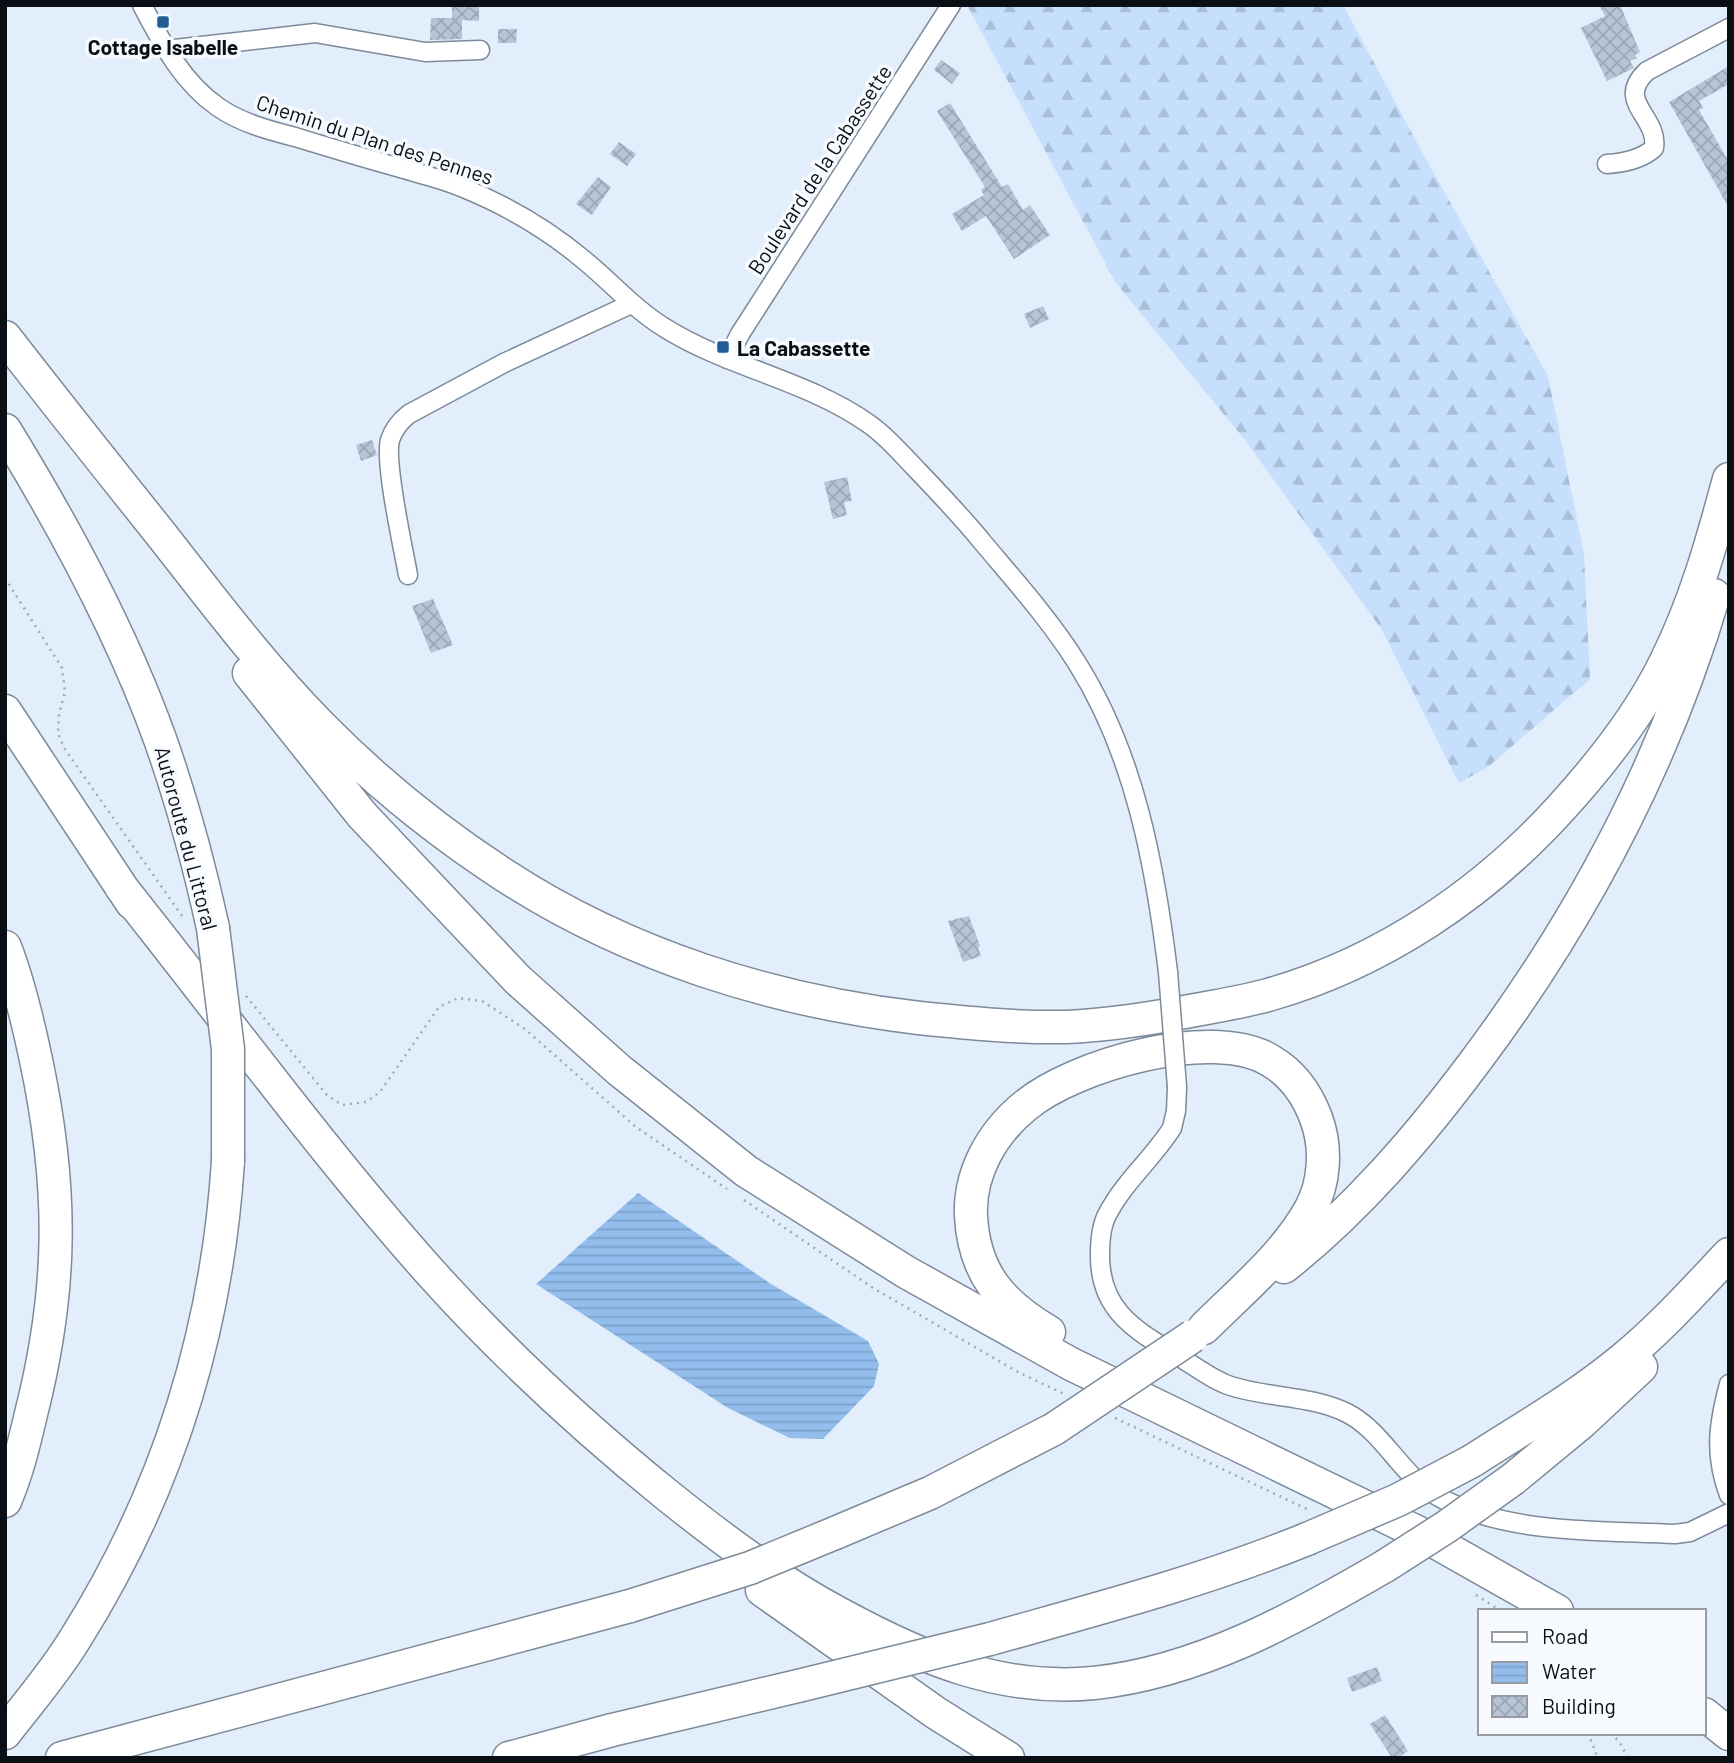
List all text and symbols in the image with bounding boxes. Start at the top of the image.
marker: Cottage Isabelle [155,14,171,30]
place label: Cottage Isabelle [88,34,238,59]
street label: Boulevard de la Cabassette [742,60,896,278]
street label: Chemin du Plan des Pennes [253,89,497,189]
place label: La Cabassette [737,335,871,360]
marker: La Cabassette [715,339,731,355]
street label: Autoroute du Littoral [150,743,224,933]
legend [1478,1609,1706,1735]
text: Road [1542,1623,1588,1648]
text: Water [1542,1658,1597,1683]
text: Building [1542,1693,1616,1718]

